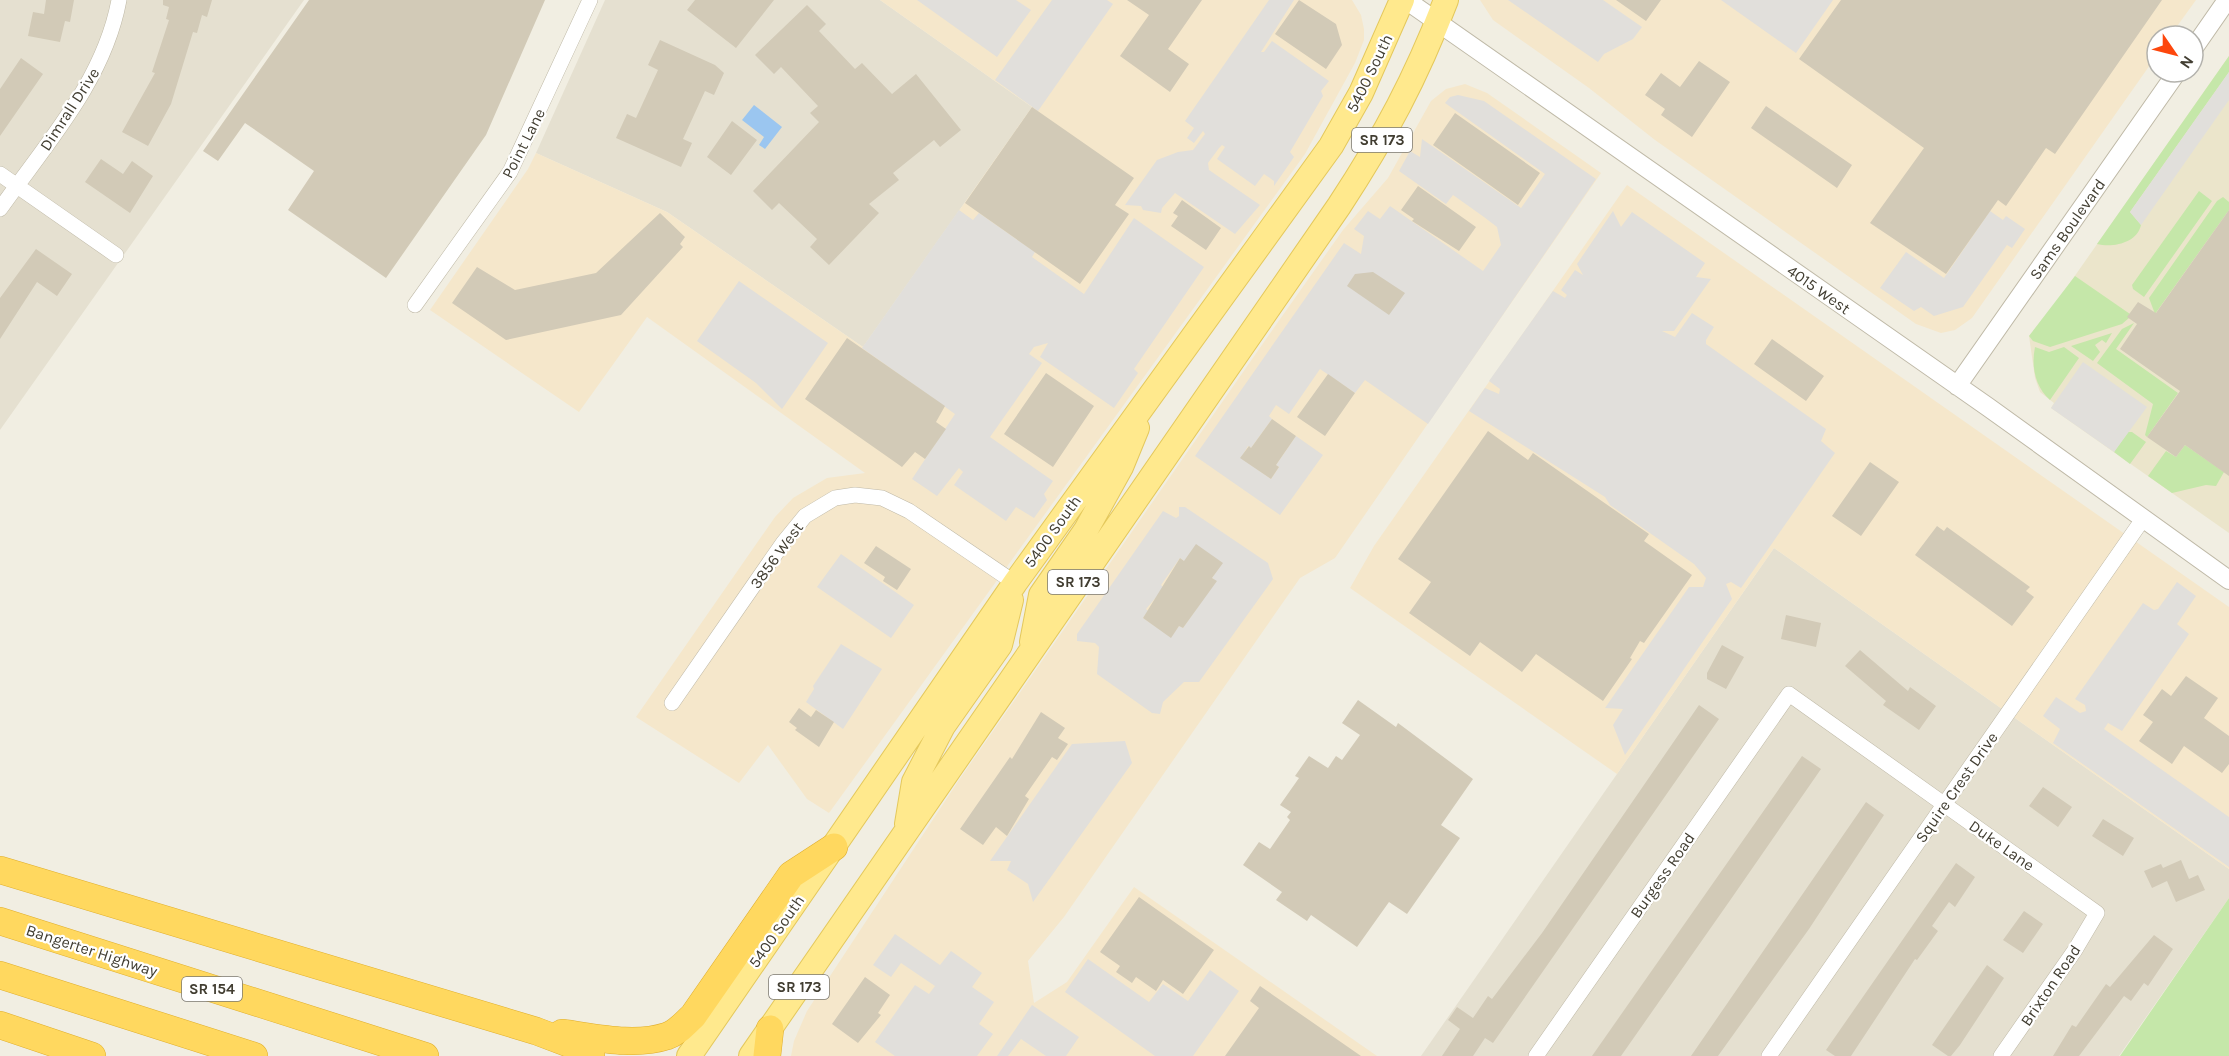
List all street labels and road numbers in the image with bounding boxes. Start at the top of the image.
street label: 5400 South [1342,31,1397,115]
street label: Dimrall Drive [36,64,103,154]
street label: Point Lane [498,105,549,181]
road number: SR 173 [1352,128,1412,152]
street label: Sams Boulevard [2026,175,2109,283]
street label: 4015 West [1783,261,1854,318]
street label: 5400 South [1020,492,1085,571]
street label: 3856 West [746,518,807,592]
road number: SR 173 [1048,570,1108,594]
street label: Squire Crest Drive [1911,728,2002,846]
street label: Duke Lane [1965,816,2038,875]
street label: Burgess Road [1626,829,1699,922]
street label: 5400 South [744,891,808,971]
street label: Bangerter Highway [24,920,161,981]
street label: Brixton Road [2016,941,2084,1029]
road number: SR 173 [769,975,829,999]
road number: SR 154 [182,977,242,1001]

